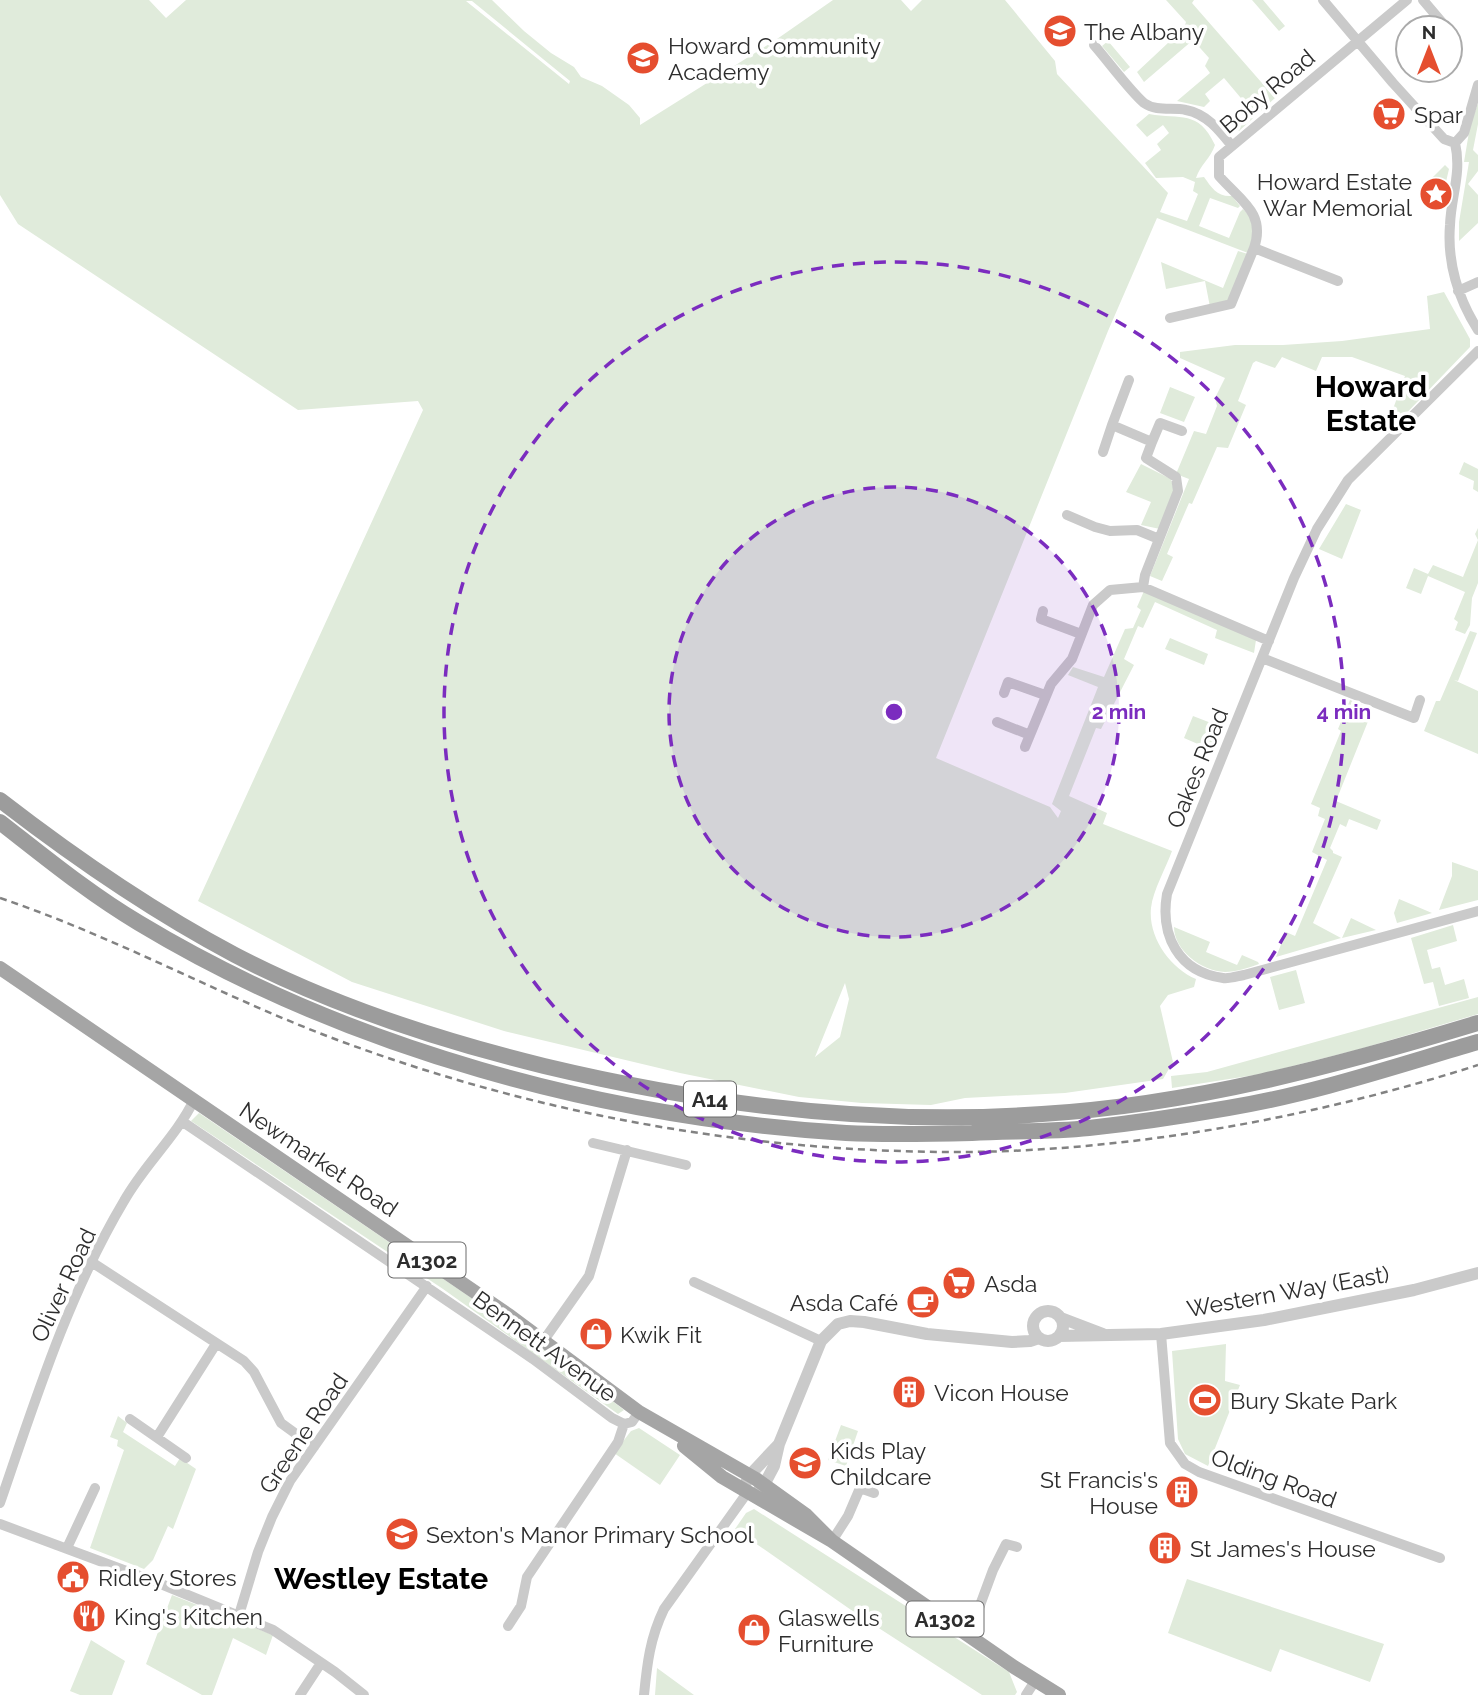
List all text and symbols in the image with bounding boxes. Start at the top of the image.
school or university icon: The Albany [1041,12,1079,50]
north arrow [1394,14,1464,84]
place label: The Albany [1084,18,1204,45]
text: N [1422,21,1436,43]
place label: Howard Community Academy [668,32,881,85]
school or university icon: Howard Community Academy [624,39,662,77]
street label: Boby Road [1214,43,1320,139]
supermarket icon: Spar [1370,95,1408,133]
place label: Spar [1414,101,1463,128]
place label: Howard Estate War Memorial [1257,168,1413,221]
place icon: Howard Estate War Memorial [1417,175,1455,213]
district label: Howard Estate [1315,369,1427,438]
text: 2 min [1092,699,1146,724]
text: 4 min [1317,699,1371,724]
centre of rings [882,700,906,724]
street label: Oakes Road [1161,704,1233,832]
road number: A14 [684,1082,736,1116]
street label: Newmarket Road [235,1096,403,1222]
street label: Oliver Road [25,1224,101,1346]
road number: A1302 [388,1242,466,1278]
street label: Western Way (East) [1185,1260,1391,1322]
supermarket icon: Asda [940,1264,978,1302]
place label: Asda [984,1270,1037,1297]
cafe icon: Asda Café [904,1283,942,1321]
street label: Bennett Avenue [468,1285,622,1407]
place label: Asda Café [790,1289,898,1316]
shop icon: Kwik Fit [577,1315,615,1353]
place label: Kwik Fit [620,1321,702,1348]
street label: Greene Road [253,1368,353,1498]
building icon: Vicon House [890,1373,928,1411]
place label: Vicon House [934,1379,1069,1406]
sports icon: Bury Skate Park [1186,1381,1224,1419]
place label: Bury Skate Park [1230,1387,1397,1414]
place label: Kids Play Childcare [830,1437,931,1490]
street label: Olding Road [1208,1443,1340,1513]
school or university icon: Kids Play Childcare [786,1444,824,1482]
place label: St Francis's House [1040,1466,1158,1519]
building icon: St Francis's House [1163,1473,1201,1511]
school or university icon: Sexton's Manor Primary School [383,1515,421,1553]
place label: Sexton's Manor Primary School [426,1521,755,1548]
building icon: St James's House [1146,1529,1184,1567]
place label: St James's House [1190,1535,1376,1562]
public building icon: Ridley Stores [54,1558,92,1596]
district label: Westley Estate [274,1561,488,1596]
place label: Ridley Stores [98,1564,237,1591]
restaurant icon: King's Kitchen [70,1597,108,1635]
road number: A1302 [906,1602,984,1636]
place label: King's Kitchen [114,1603,263,1630]
place label: Glaswells Furniture [778,1604,880,1657]
shop icon: Glaswells Furniture [735,1611,773,1649]

